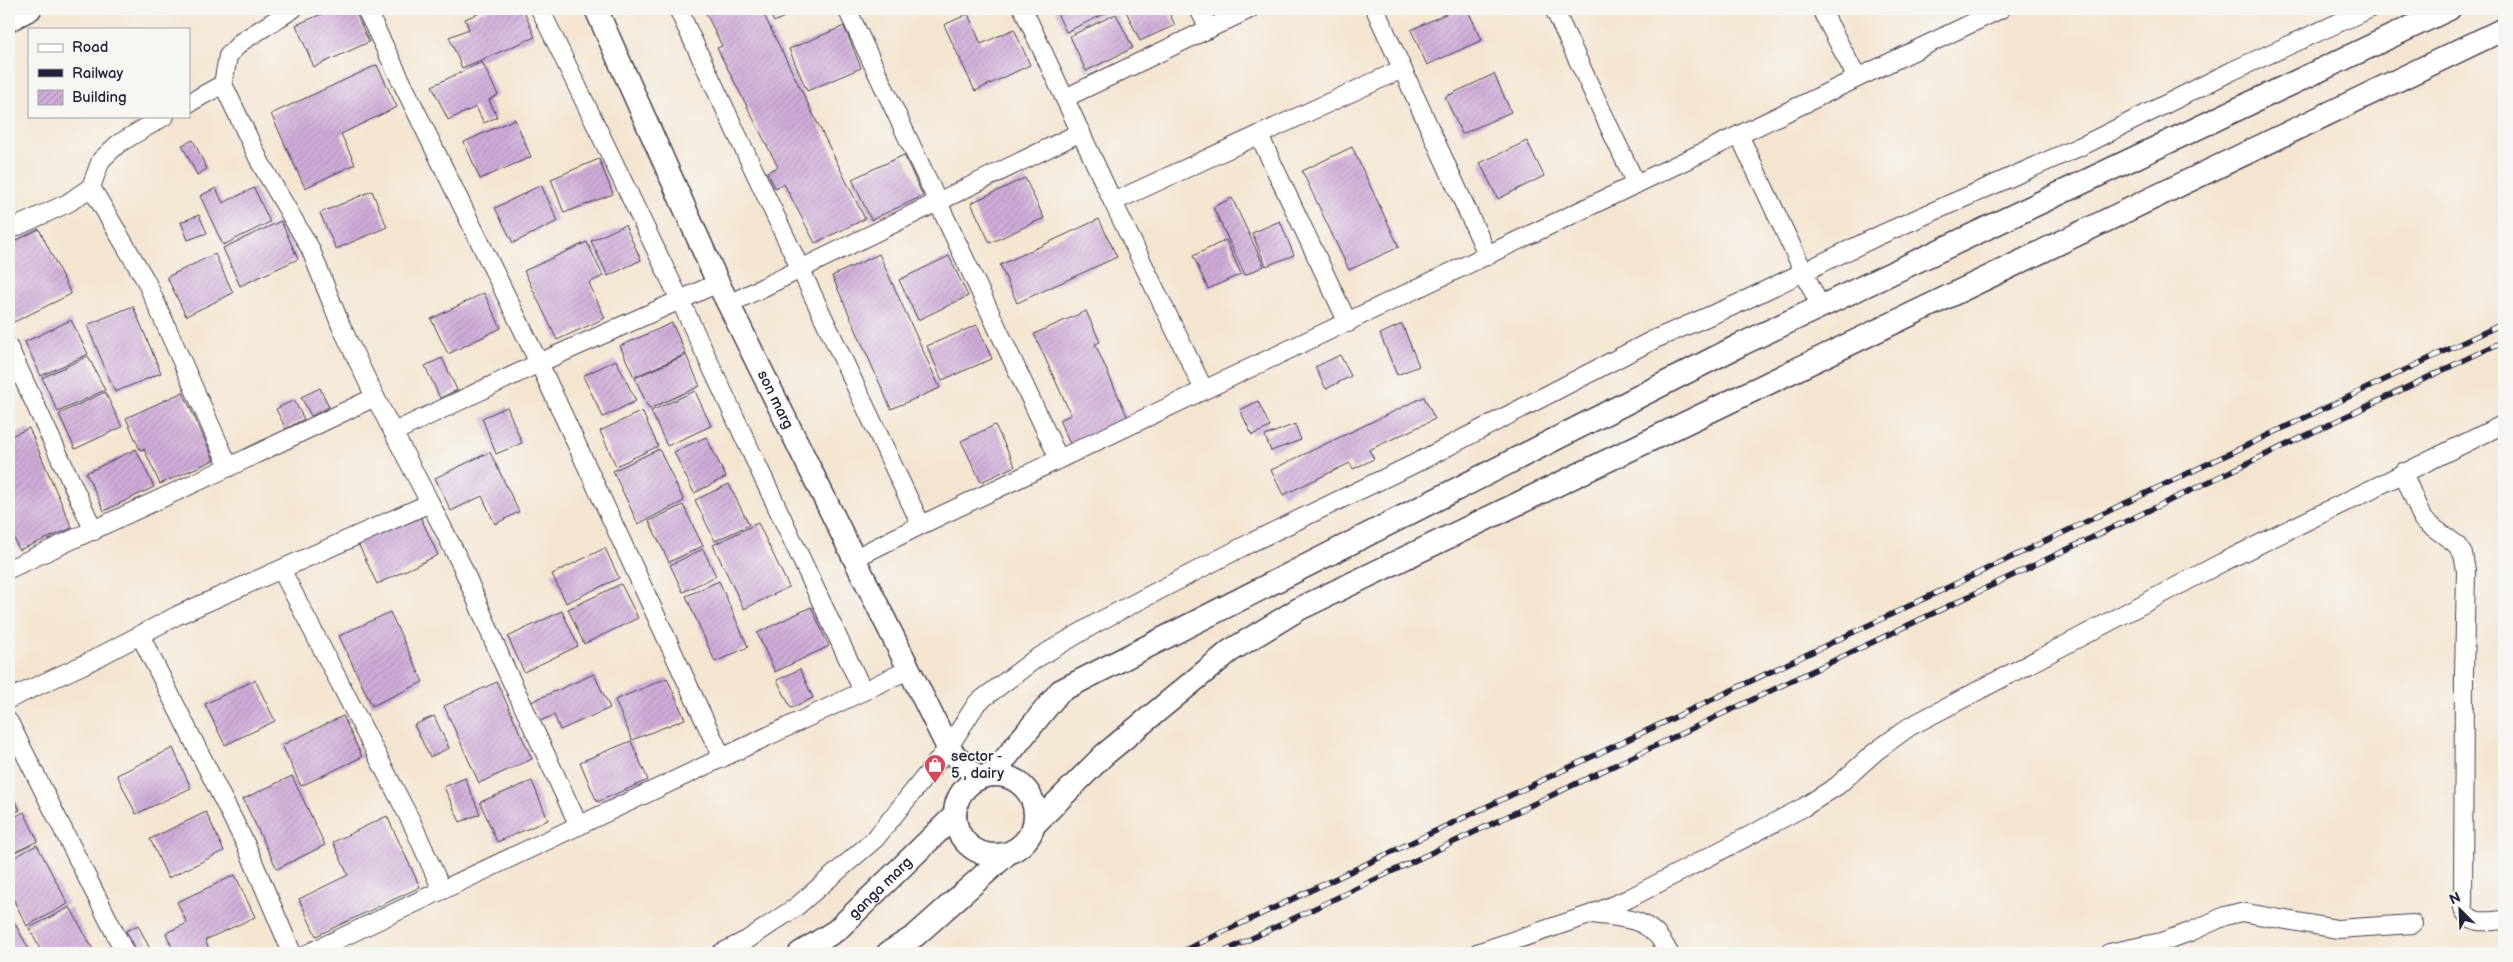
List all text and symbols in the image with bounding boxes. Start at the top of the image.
legend [28,28,190,118]
text: Road [72,38,108,57]
text: Railway [72,64,123,83]
text: Building [72,88,127,107]
street label: son marg [753,367,798,432]
place label: sector - 5 , dairy [951,747,1004,783]
shop icon: sector - 5 , dairy [923,753,947,784]
street label: ganga marg [845,853,916,923]
north arrow [2436,884,2486,934]
text: N [2447,889,2463,908]

